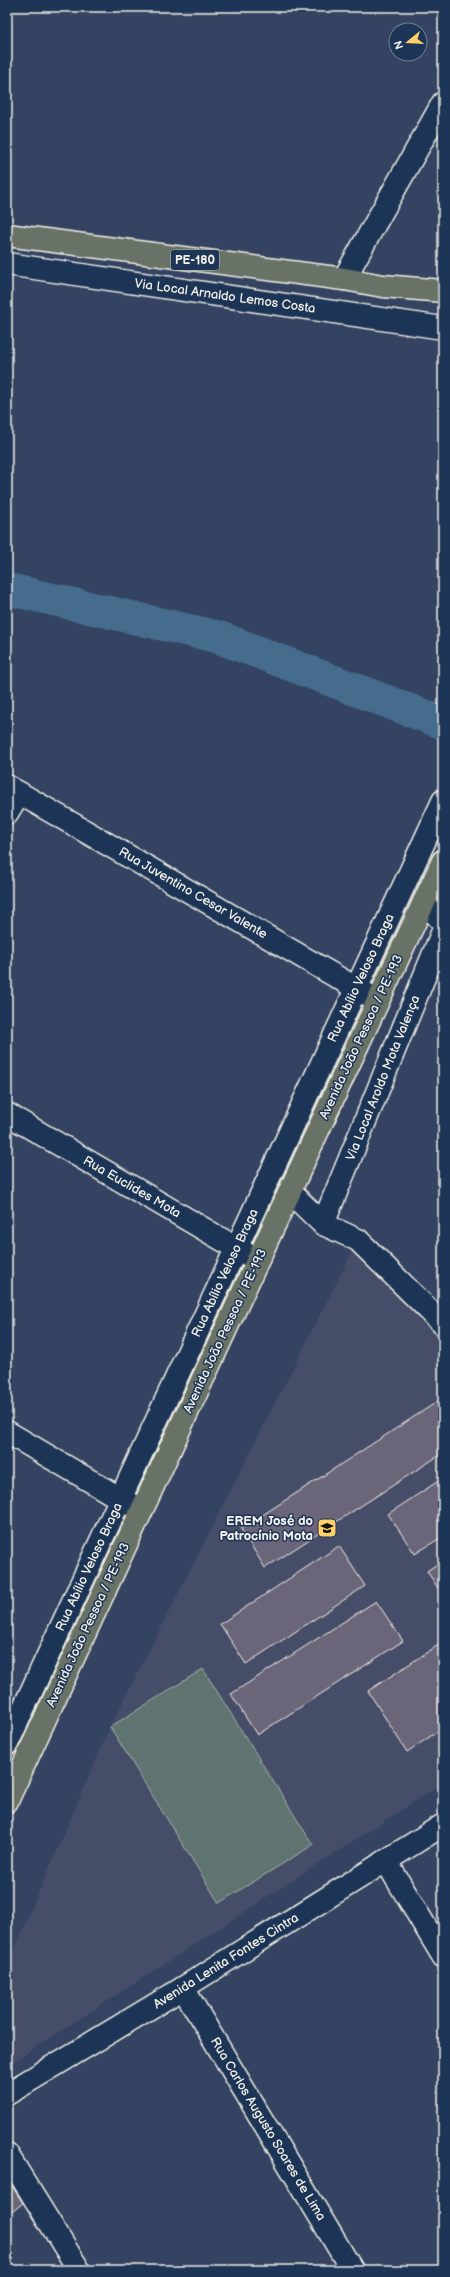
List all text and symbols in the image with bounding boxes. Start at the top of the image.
north arrow [388,22,428,62]
text: N [392,39,406,51]
road number: PE-180 [171,250,219,270]
street label: Via Local Arnaldo Lemos Costa [134,275,316,317]
street label: Rua Juventino Cesar Valente [116,844,270,942]
street label: Rua Abílio Veloso Braga [324,911,398,1045]
street label: Avenida João Pessoa / PE-193 [316,952,406,1122]
street label: Via Local Aroldo Mota Valença [342,993,424,1163]
street label: Rua Euclides Mota [80,1153,184,1221]
street label: Rua Abílio Veloso Braga [188,1206,262,1340]
street label: Avenida João Pessoa / PE-193 [180,1246,270,1416]
street label: Rua Abílio Veloso Braga [52,1500,126,1634]
place label: EREM José do Patrocínio Mota [219,1513,313,1544]
school or university icon: EREM José do Patrocínio Mota [316,1517,338,1539]
street label: Avenida João Pessoa / PE-193 [43,1540,133,1710]
street label: Avenida Lenita Fontes Cintra [150,1910,302,2012]
street label: Rua Carlos Augusto Soares de Lima [207,2034,329,2224]

